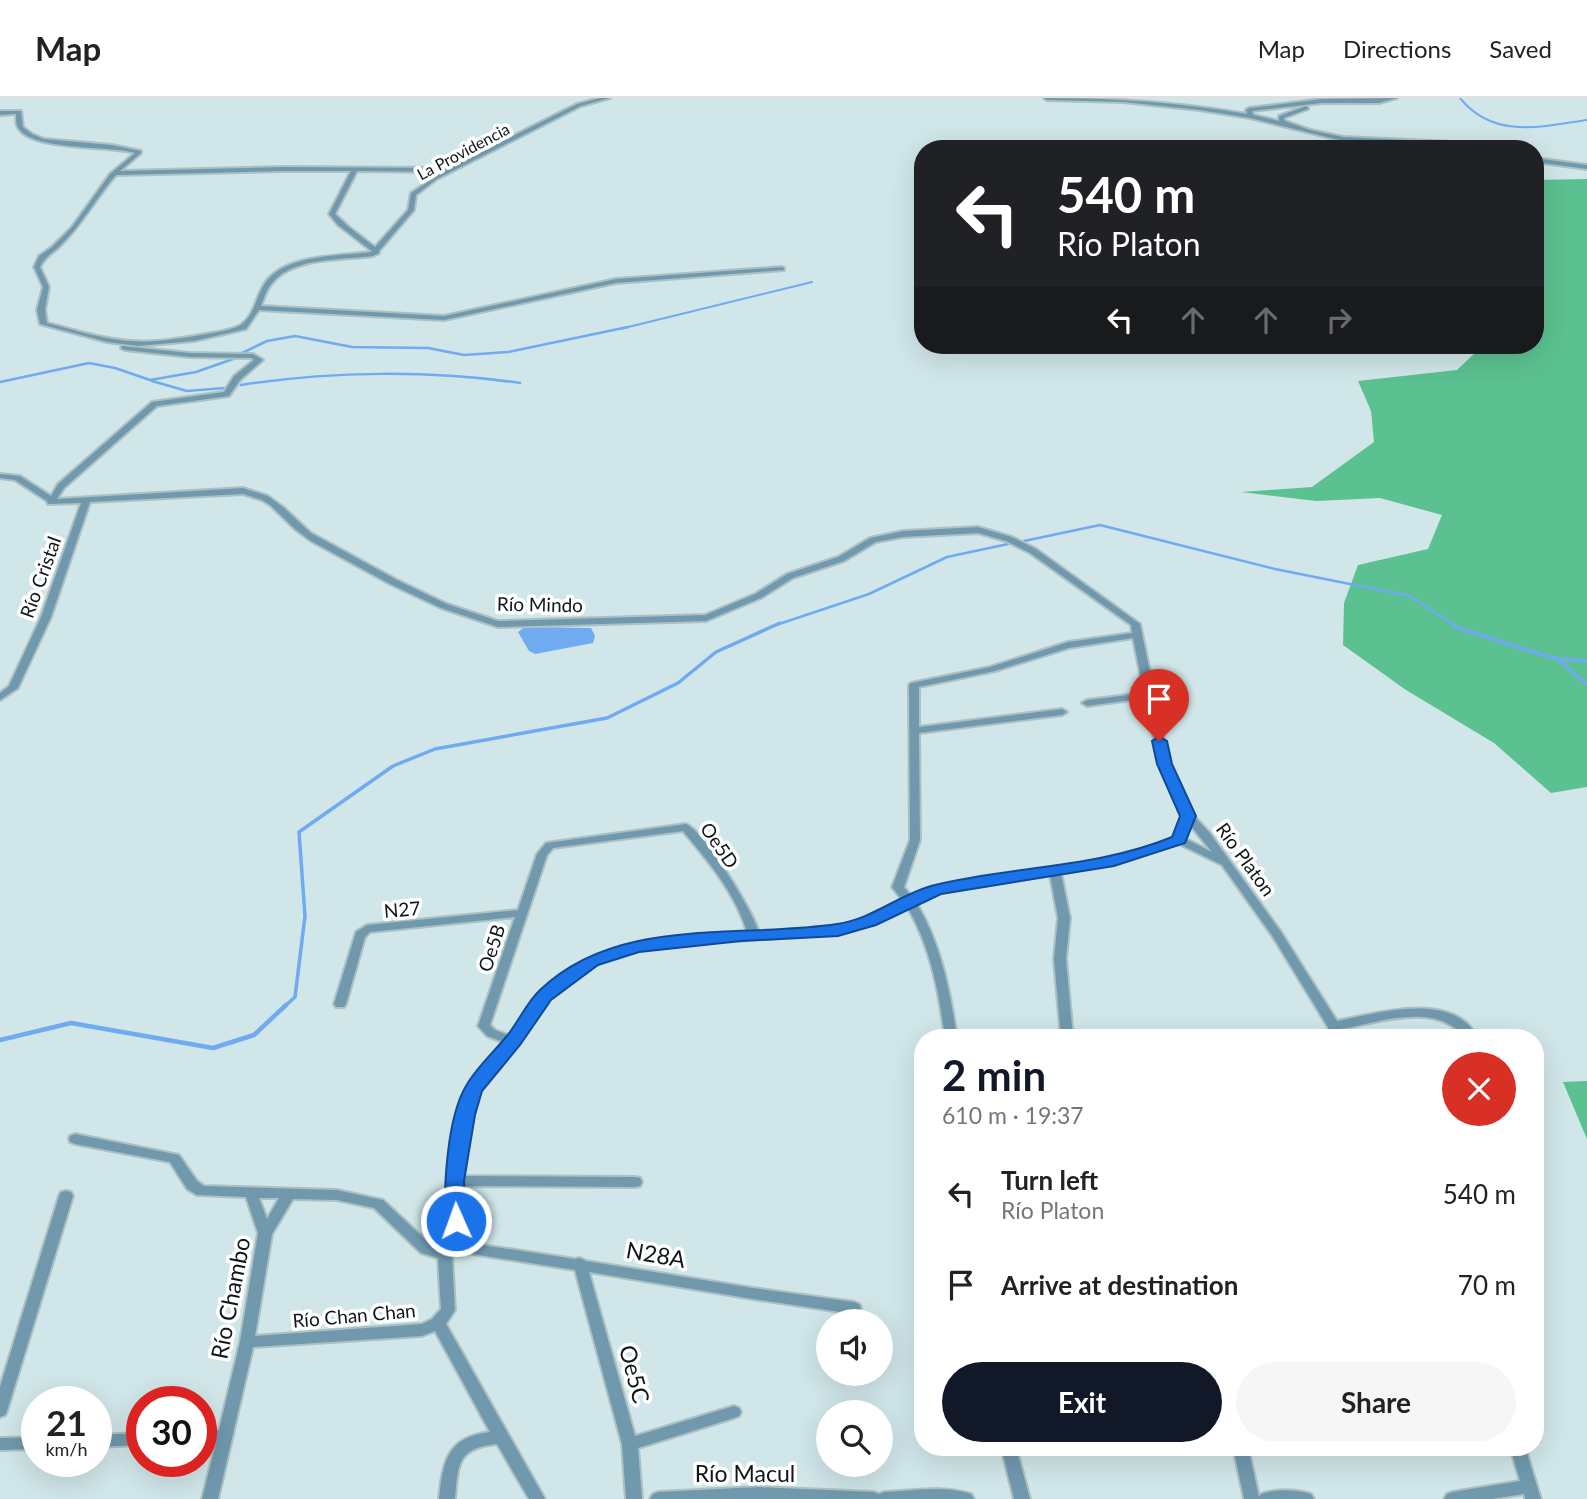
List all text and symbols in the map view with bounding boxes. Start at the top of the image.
text: Map [35,28,101,68]
text: Map [1258,34,1305,63]
text: Directions [1343,34,1451,63]
text: Saved [1489,34,1552,63]
street label: La Providencia [414,119,512,183]
text: 540 m [1057,165,1195,223]
icon: left [942,168,1033,259]
text: Río Platon [1057,224,1201,263]
icon: left [1101,301,1139,339]
icon: ahead [1174,301,1212,339]
icon: ahead [1247,301,1285,339]
icon: right [1320,301,1358,339]
street label: Río Cristal [15,533,65,621]
street label: Río Mindo [497,592,583,616]
pin [1129,669,1189,741]
icon: arrive [1140,680,1178,718]
street label: Oe5D [696,818,744,872]
street label: Río Platon [1212,818,1280,900]
street label: N27 [383,896,421,922]
street label: Oe5B [473,921,509,975]
text: 2 min [942,1050,1046,1100]
button: close [1442,1052,1516,1126]
text: 610 m · 19:37 [942,1101,1084,1129]
text: Turn left [1001,1164,1098,1196]
icon: left [942,1175,980,1213]
text: 540 m [1443,1178,1516,1210]
position arrow [419,1184,493,1258]
text: Río Platon [1001,1196,1104,1224]
street label: Río Chambo [205,1235,255,1361]
street label: N28A [624,1235,688,1273]
icon: arrive [942,1266,980,1304]
text: Arrive at destination [1001,1269,1238,1301]
text: 70 m [1458,1269,1516,1301]
street label: Río Chan Chan [291,1298,417,1332]
map controls [816,1309,893,1477]
button: sound [816,1309,893,1386]
street label: Oe5C [614,1342,656,1406]
button: Exit [942,1362,1222,1442]
button: Share [1236,1362,1516,1442]
speed limit sign: 30 [126,1386,217,1477]
button: search [816,1400,893,1477]
text: 21 [46,1401,87,1443]
text: km/h [45,1438,88,1460]
street label: Río Macul [695,1459,795,1487]

